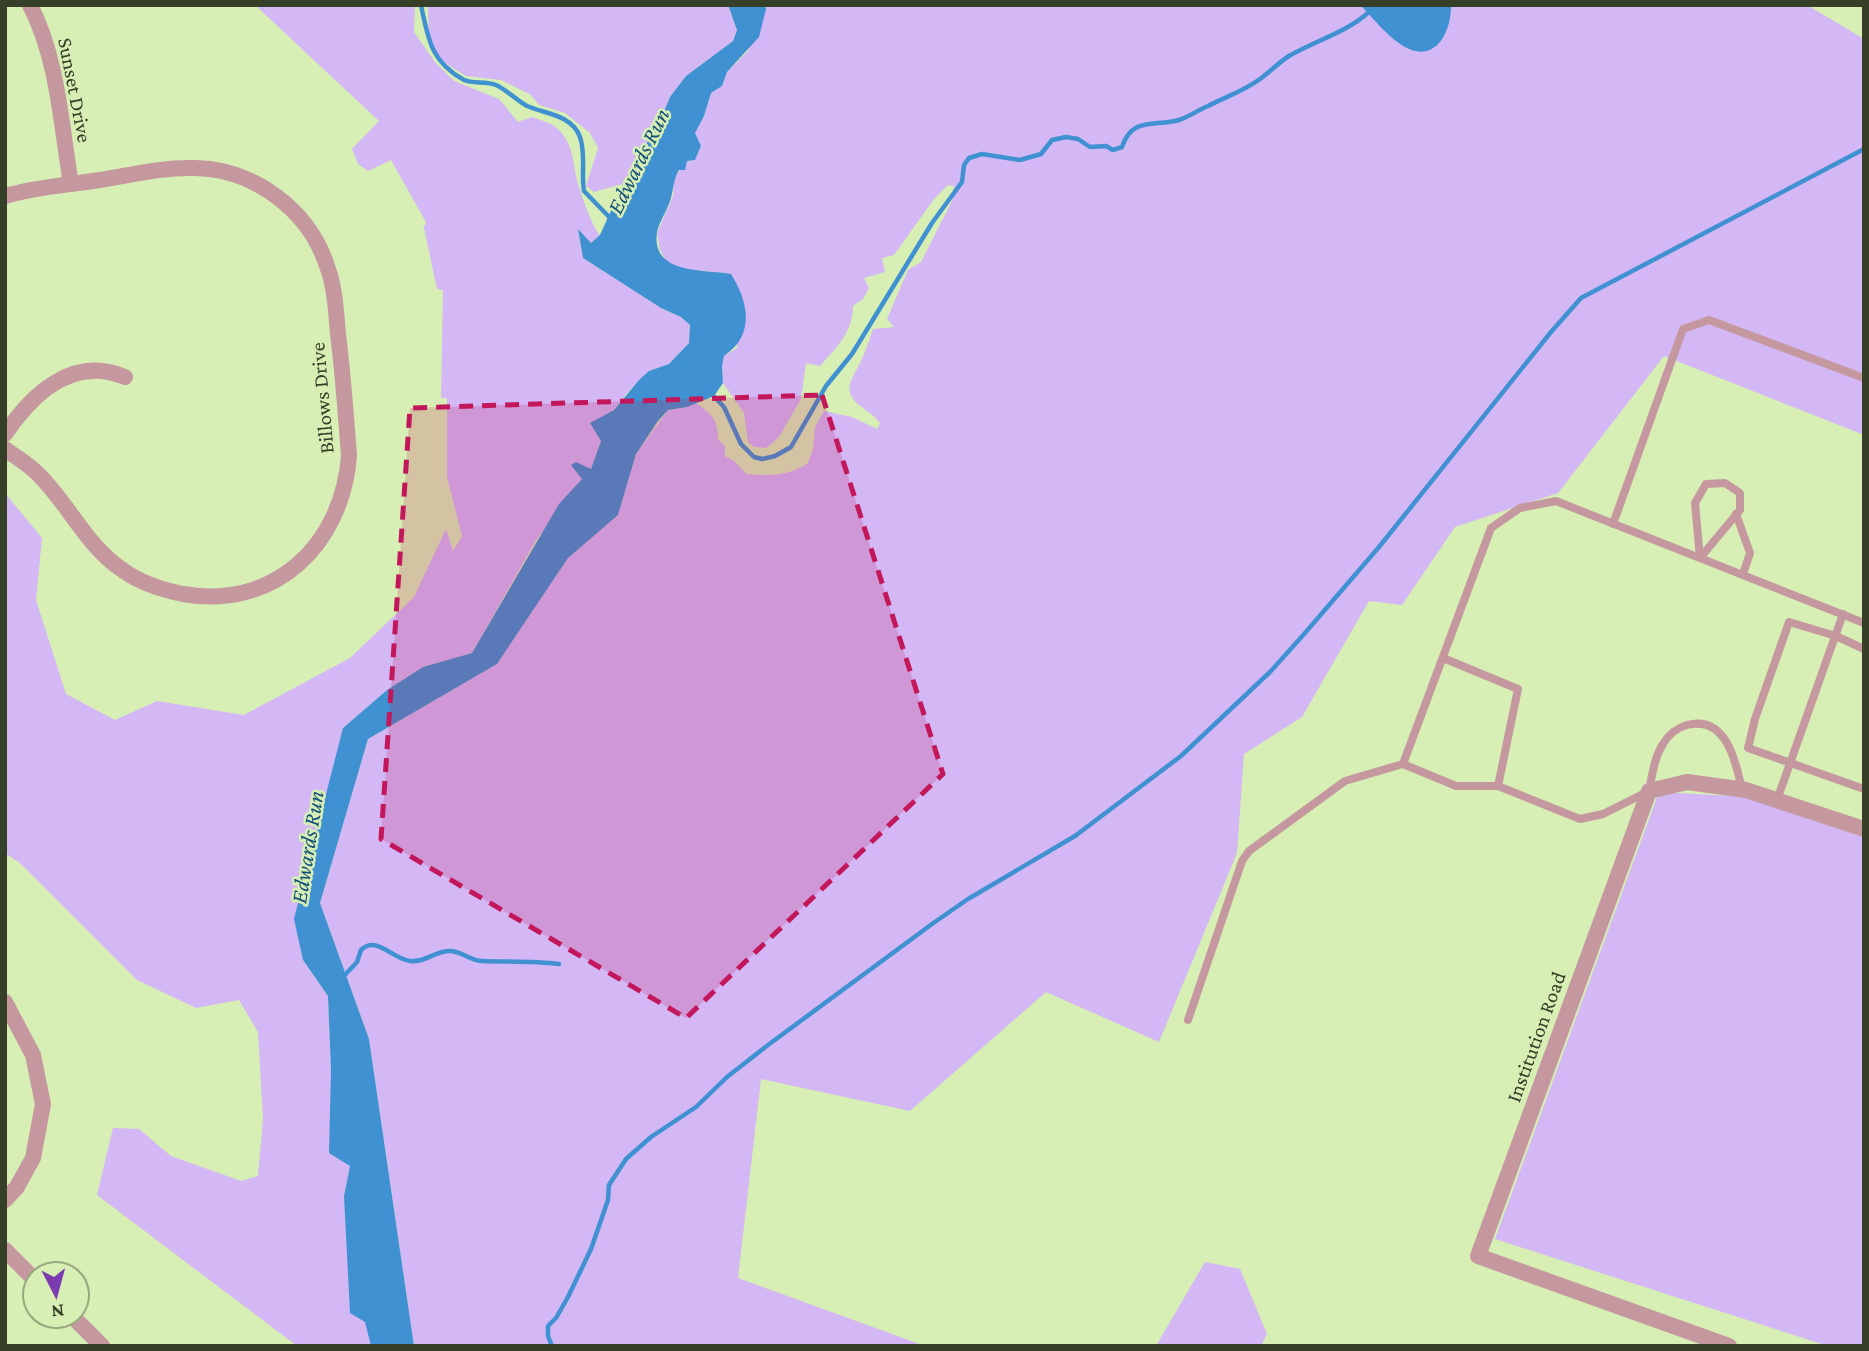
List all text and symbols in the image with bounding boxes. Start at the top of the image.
street label: Sunset Drive [53,36,97,144]
water label: Edwards Run [601,104,675,218]
street label: Billows Drive [305,341,339,455]
water label: Edwards Run [285,789,329,905]
street label: Institution Road [1501,968,1571,1106]
north arrow [21,1260,91,1330]
text: N [50,1300,65,1323]

